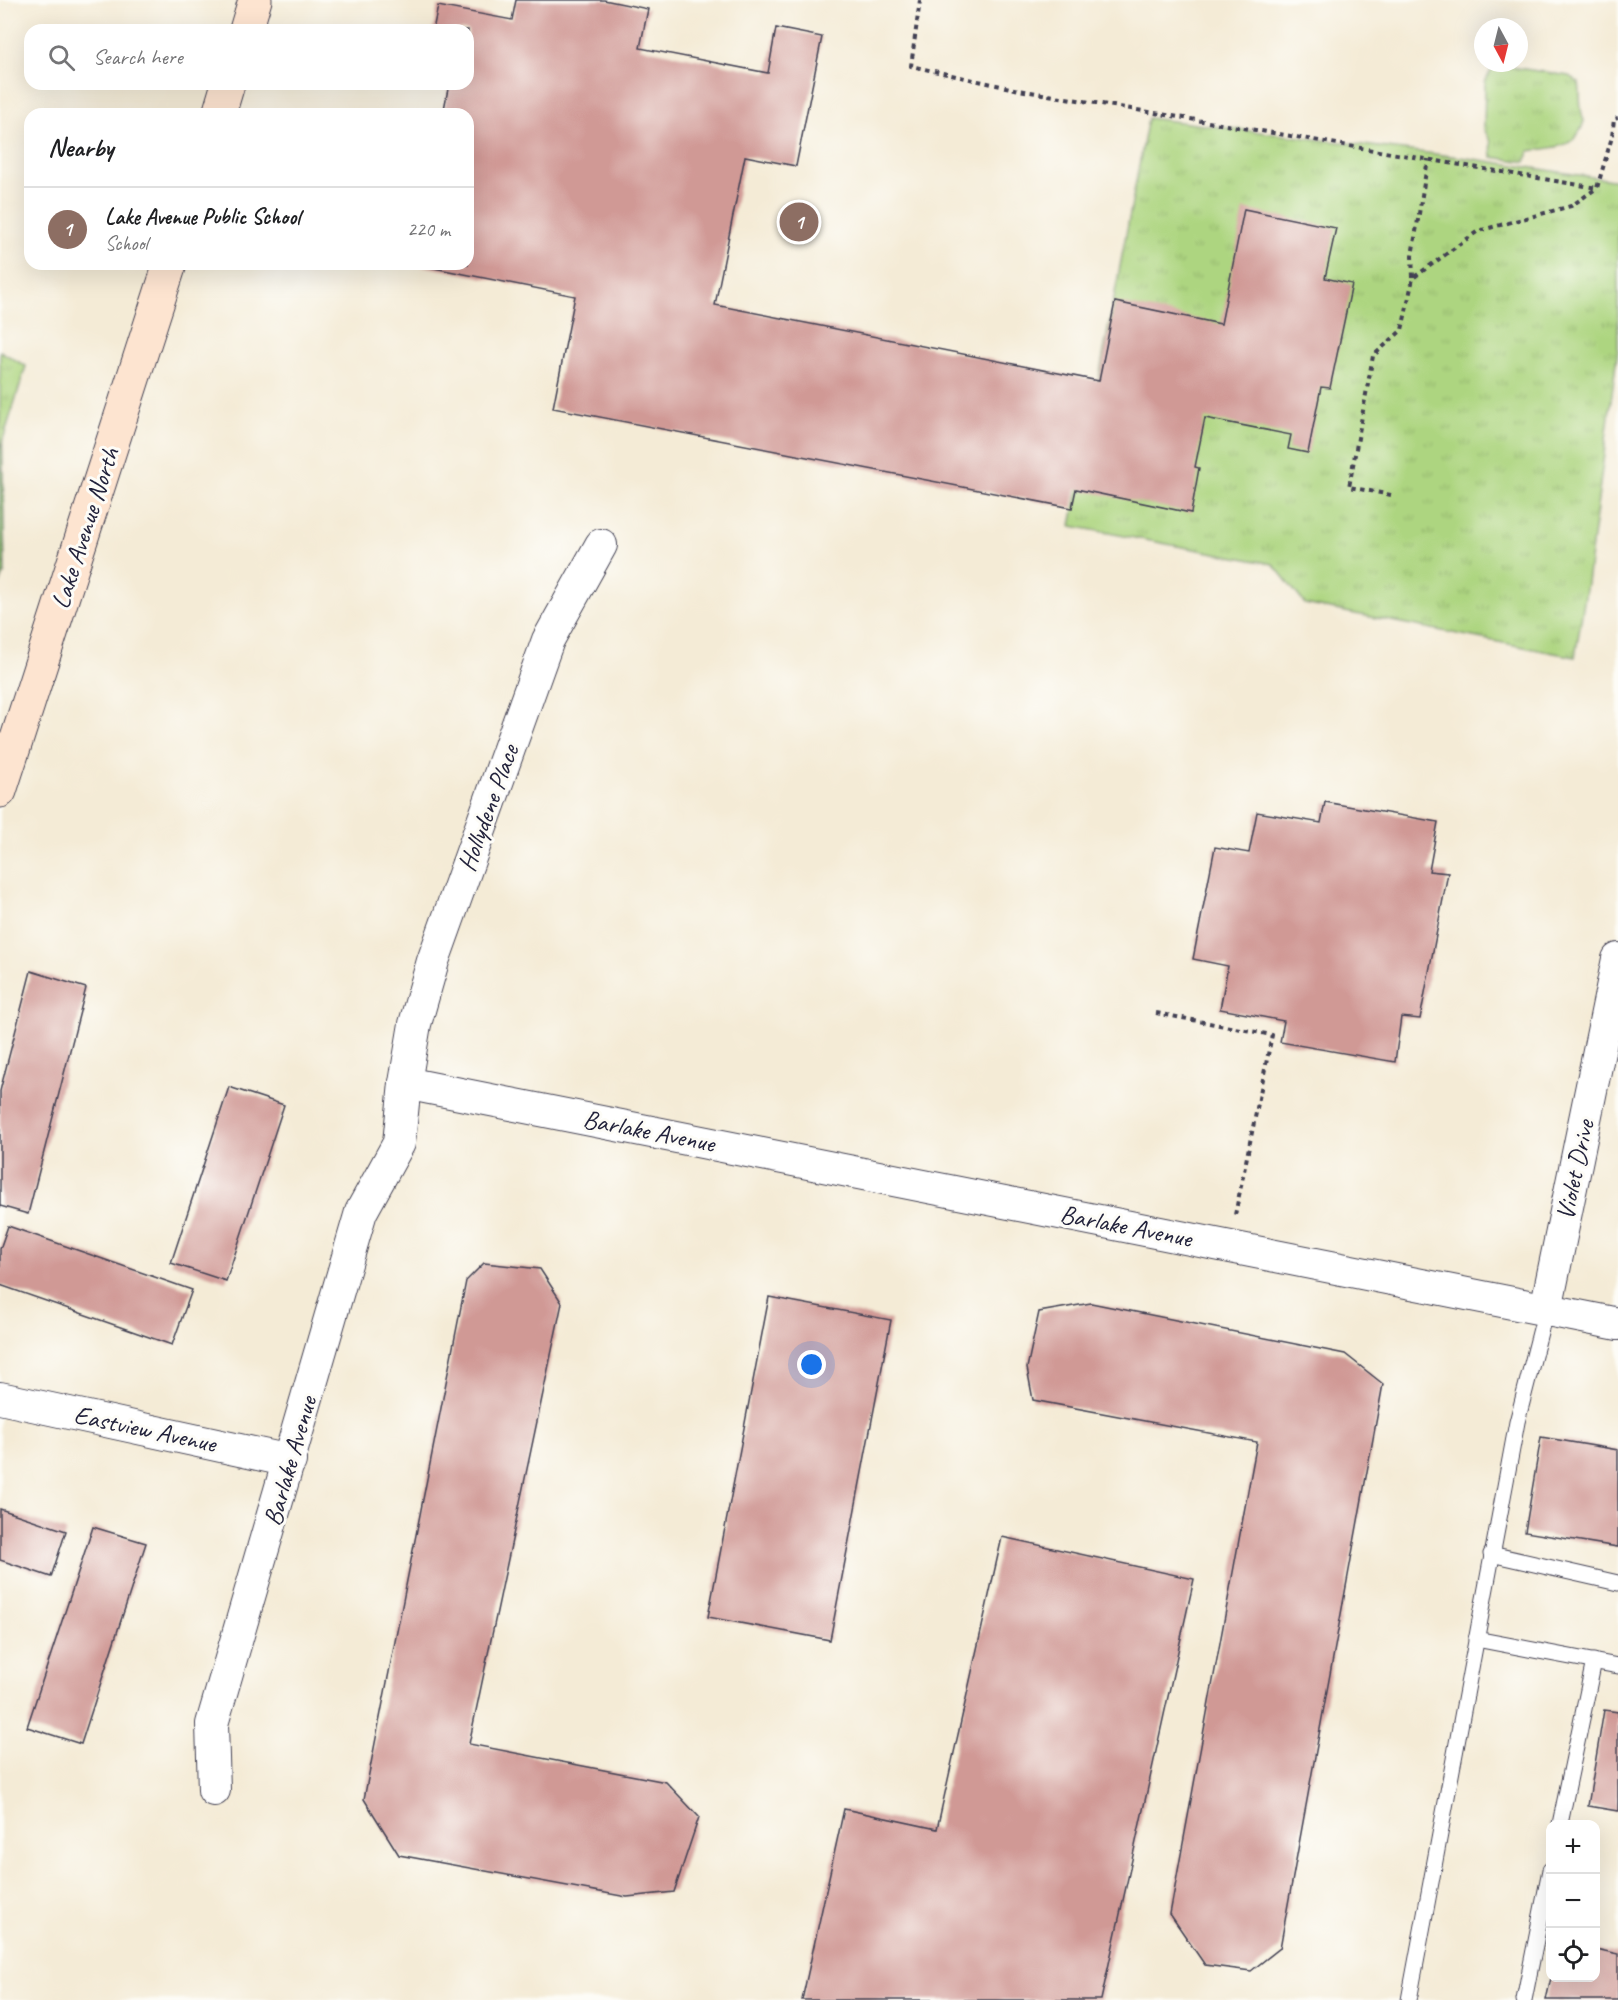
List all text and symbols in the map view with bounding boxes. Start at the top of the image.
north arrow [1474,18,1528,72]
search box [24,24,474,90]
icon: search [45,41,78,74]
text: Search here [93,43,183,71]
text: Nearby [48,131,113,164]
pin: 1 [780,200,818,244]
text: Lake Avenue Public School [105,203,300,231]
text: 1 [63,217,72,242]
text: 220 m [407,217,450,242]
text: School [105,231,148,256]
street label: Lake Avenue North [43,442,127,613]
street label: Hollydene Place [450,739,527,876]
street label: Barlake Avenue [581,1102,719,1160]
street label: Violet Drive [1548,1116,1602,1223]
street label: Barlake Avenue [1058,1197,1196,1255]
your location [797,1350,826,1379]
street label: Barlake Avenue [256,1391,325,1529]
street label: Eastview Avenue [71,1398,220,1460]
map controls [1546,1820,1600,1982]
button: + [1546,1820,1600,1874]
button: − [1546,1874,1600,1928]
button: locate [1546,1928,1600,1982]

